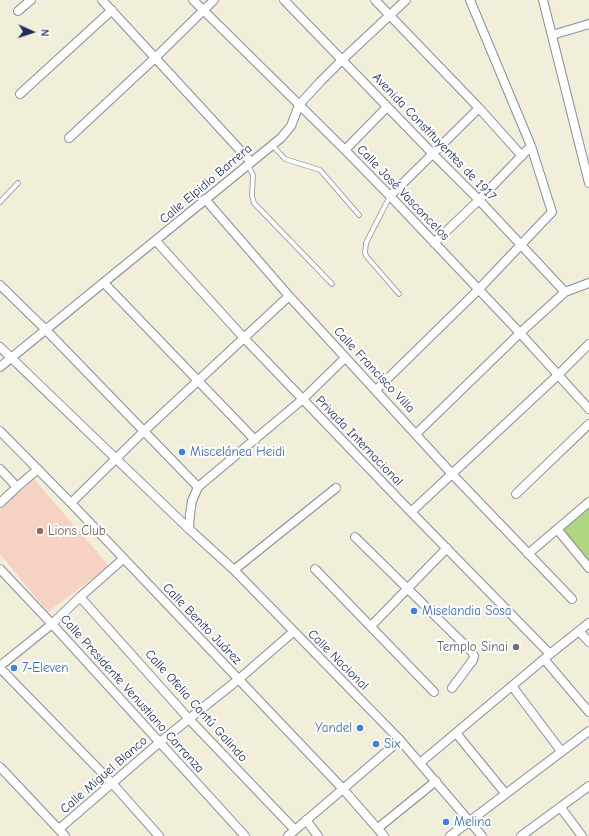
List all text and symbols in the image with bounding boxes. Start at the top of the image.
north arrow [12,12,52,52]
text: N [38,29,51,37]
street label: Avenida Constituyentes de 1917 [369,70,499,204]
street label: Calle Elpidio Barrera [157,141,255,227]
street label: Calle José Vasconcelos [353,142,453,244]
street label: Calle Francisco Villa [330,324,418,416]
street label: Privada Internacional [312,393,406,489]
place label: Miscelánea Heidi [190,444,285,460]
marker: Miscelánea Heidi [177,447,187,457]
place label: Lions Club [48,523,106,539]
marker: Lions Club [35,526,45,536]
street label: Calle Benito Juárez [159,580,245,668]
place label: Miselandia Sosa [422,603,511,619]
marker: Miselandia Sosa [409,606,419,616]
street label: Calle Presidente Venustiano Carranza [57,612,207,776]
street label: Calle Nacional [304,626,372,694]
place label: Templo Sinai [437,639,508,655]
marker: Templo Sinai [511,642,521,652]
street label: Calle Ofelia Cantú Galindo [141,647,251,765]
place label: 7-Eleven [22,660,68,676]
marker: 7-Eleven [9,663,19,673]
place label: Yandel [315,720,352,736]
marker: Yandel [355,723,365,733]
street label: Calle Miguel Blanco [57,733,151,817]
place label: Six [384,736,400,752]
marker: Six [371,739,381,749]
place label: Melina [454,814,491,830]
marker: Melina [441,817,451,827]

